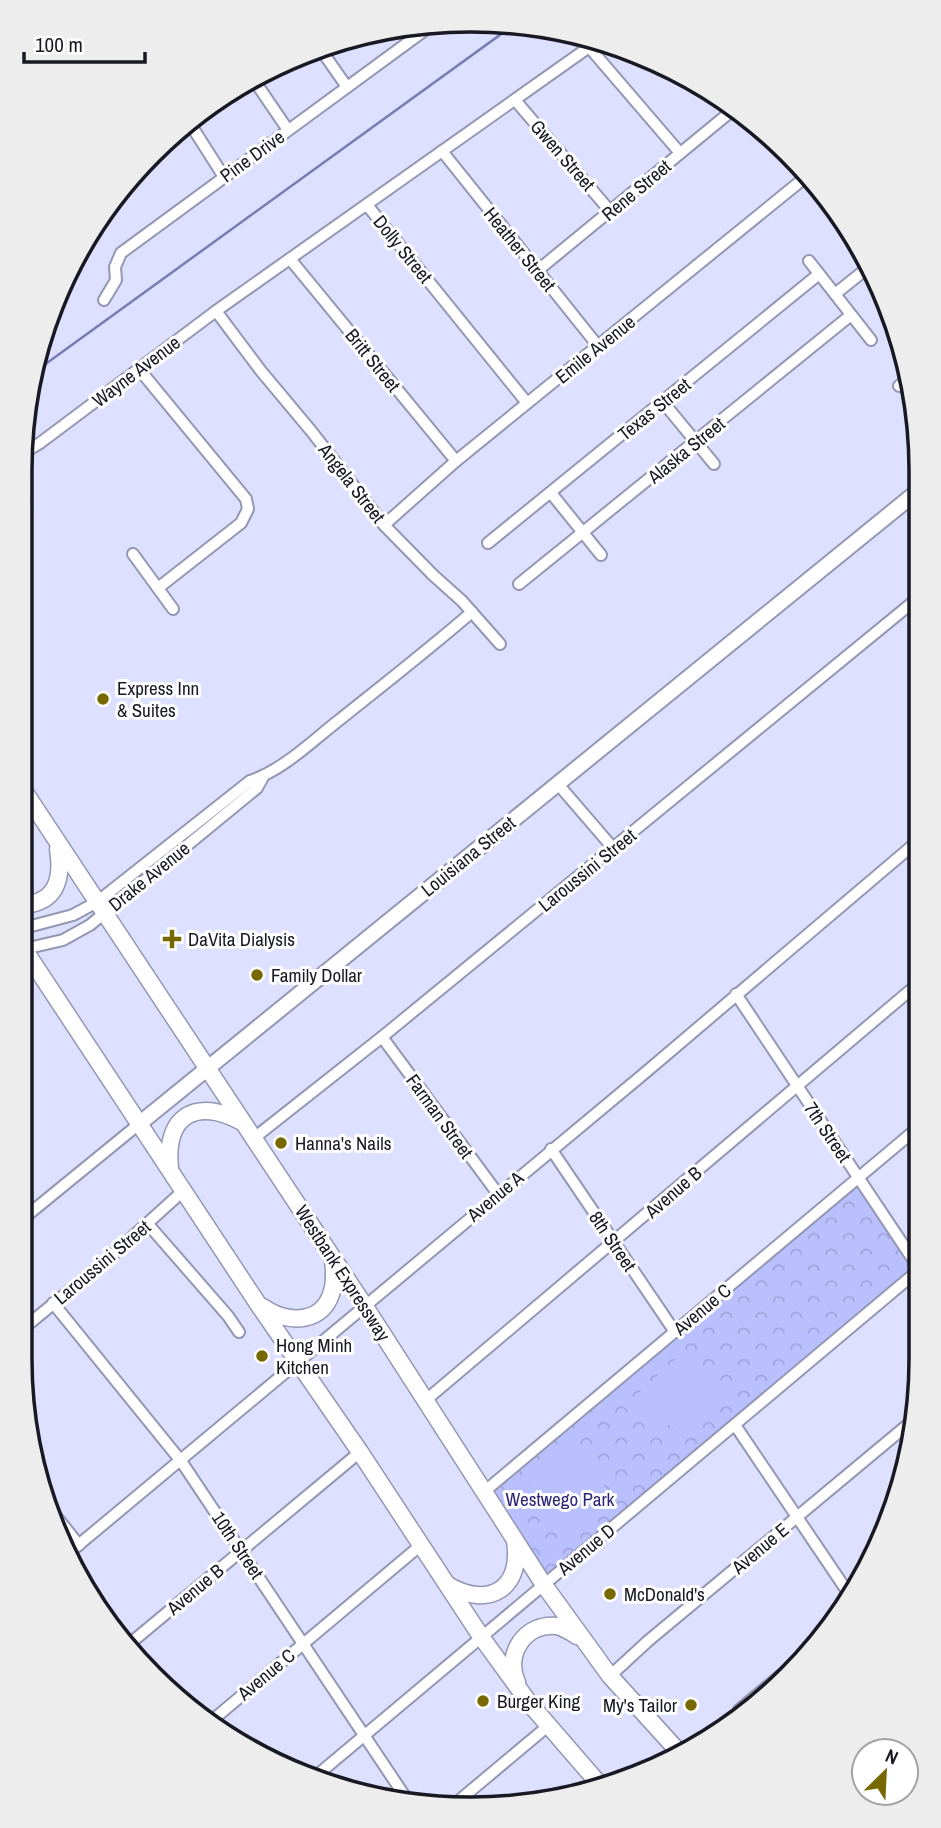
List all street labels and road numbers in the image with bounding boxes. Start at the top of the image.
street label: Gwen Street [525,114,602,197]
street label: Pine Drive [215,124,289,188]
street label: Rene Street [596,153,677,227]
street label: Heather Street [478,201,562,297]
street label: Dolly Street [368,210,439,289]
street label: Emile Avenue [550,309,640,389]
street label: Britt Street [339,323,407,398]
street label: Wayne Avenue [87,329,185,413]
street label: Texas Street [612,371,696,446]
street label: Alaska Street [641,410,731,490]
street label: Angela Street [312,437,392,529]
street label: Louisiana Street [415,809,521,902]
street label: Laroussini Street [533,822,642,917]
street label: Drake Avenue [103,835,195,917]
street label: Farman Street [400,1068,480,1164]
street label: 7th Street [798,1097,858,1168]
street label: Avenue B [638,1160,707,1225]
street label: Avenue A [460,1164,529,1228]
street label: Westbank Expressway [289,1200,397,1346]
street label: 8th Street [583,1206,643,1277]
street label: Laroussini Street [48,1213,156,1310]
street label: Avenue C [667,1277,736,1342]
street label: 10th Street [206,1506,270,1584]
street label: Avenue E [725,1516,794,1580]
street label: Avenue D [551,1517,620,1582]
street label: Avenue B [160,1557,229,1621]
street label: Avenue C [231,1642,300,1707]

